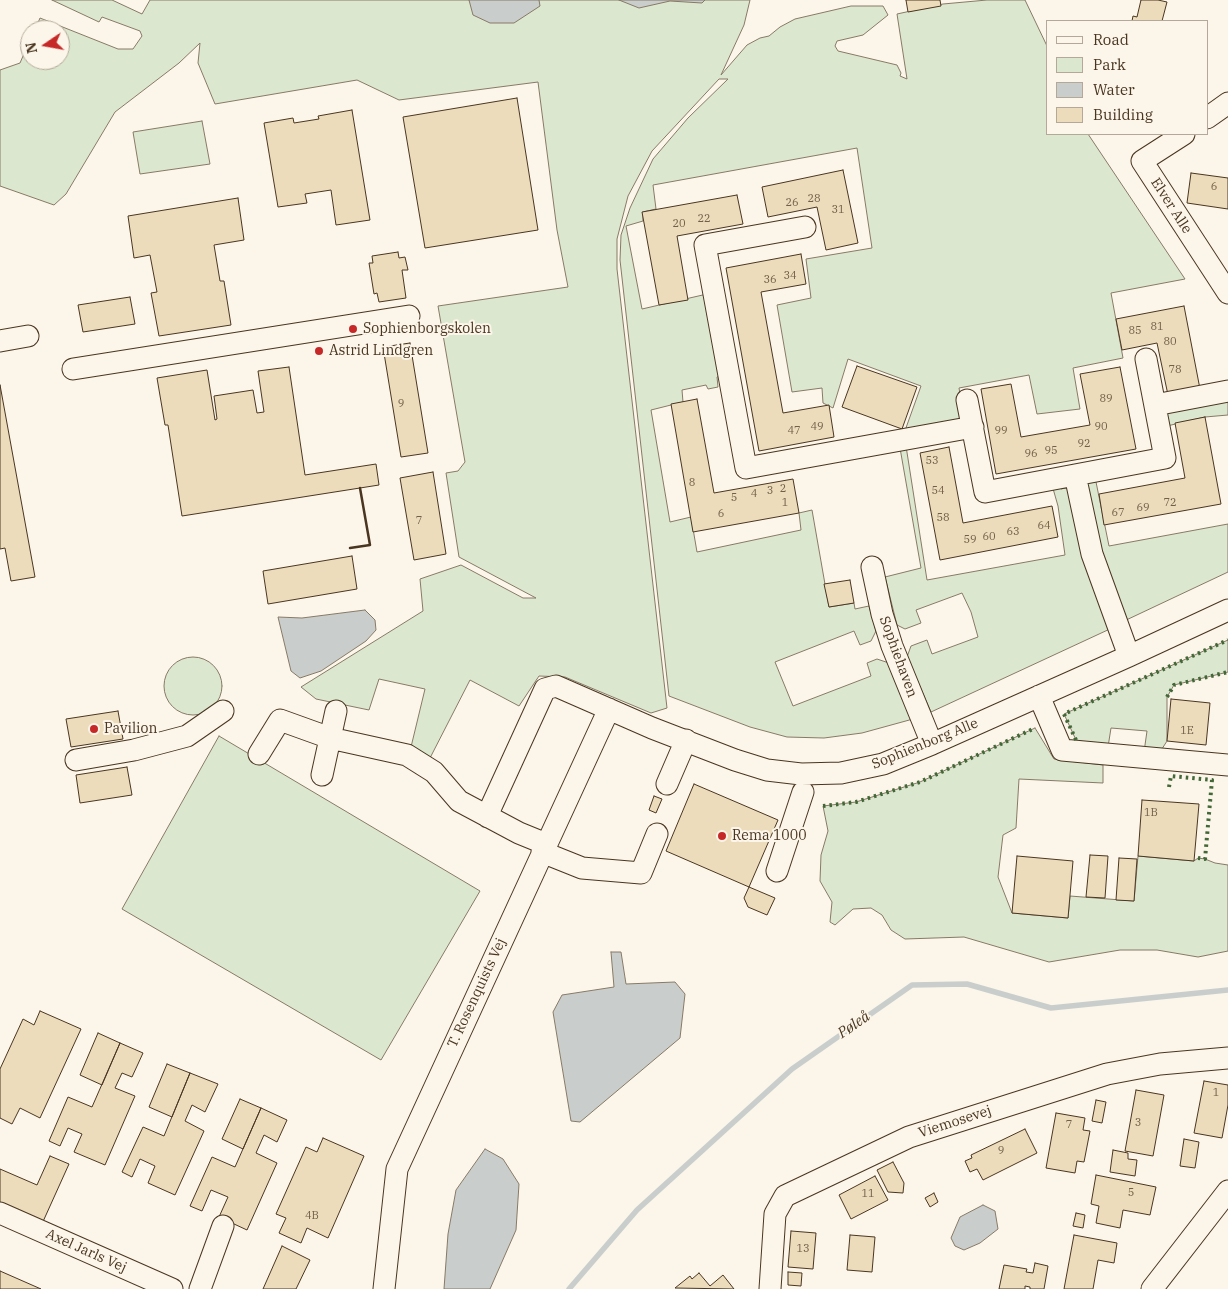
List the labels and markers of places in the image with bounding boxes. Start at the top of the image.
place label: Sophienborgskolen [363,321,491,337]
marker: Sophienborgskolen [347,323,359,335]
place label: Astrid Lindgren [329,343,433,359]
marker: Astrid Lindgren [313,345,325,357]
place label: Pavilion [104,721,157,737]
marker: Pavilion [88,723,100,735]
place label: Rema 1000 [732,828,807,844]
marker: Rema 1000 [716,830,728,842]

